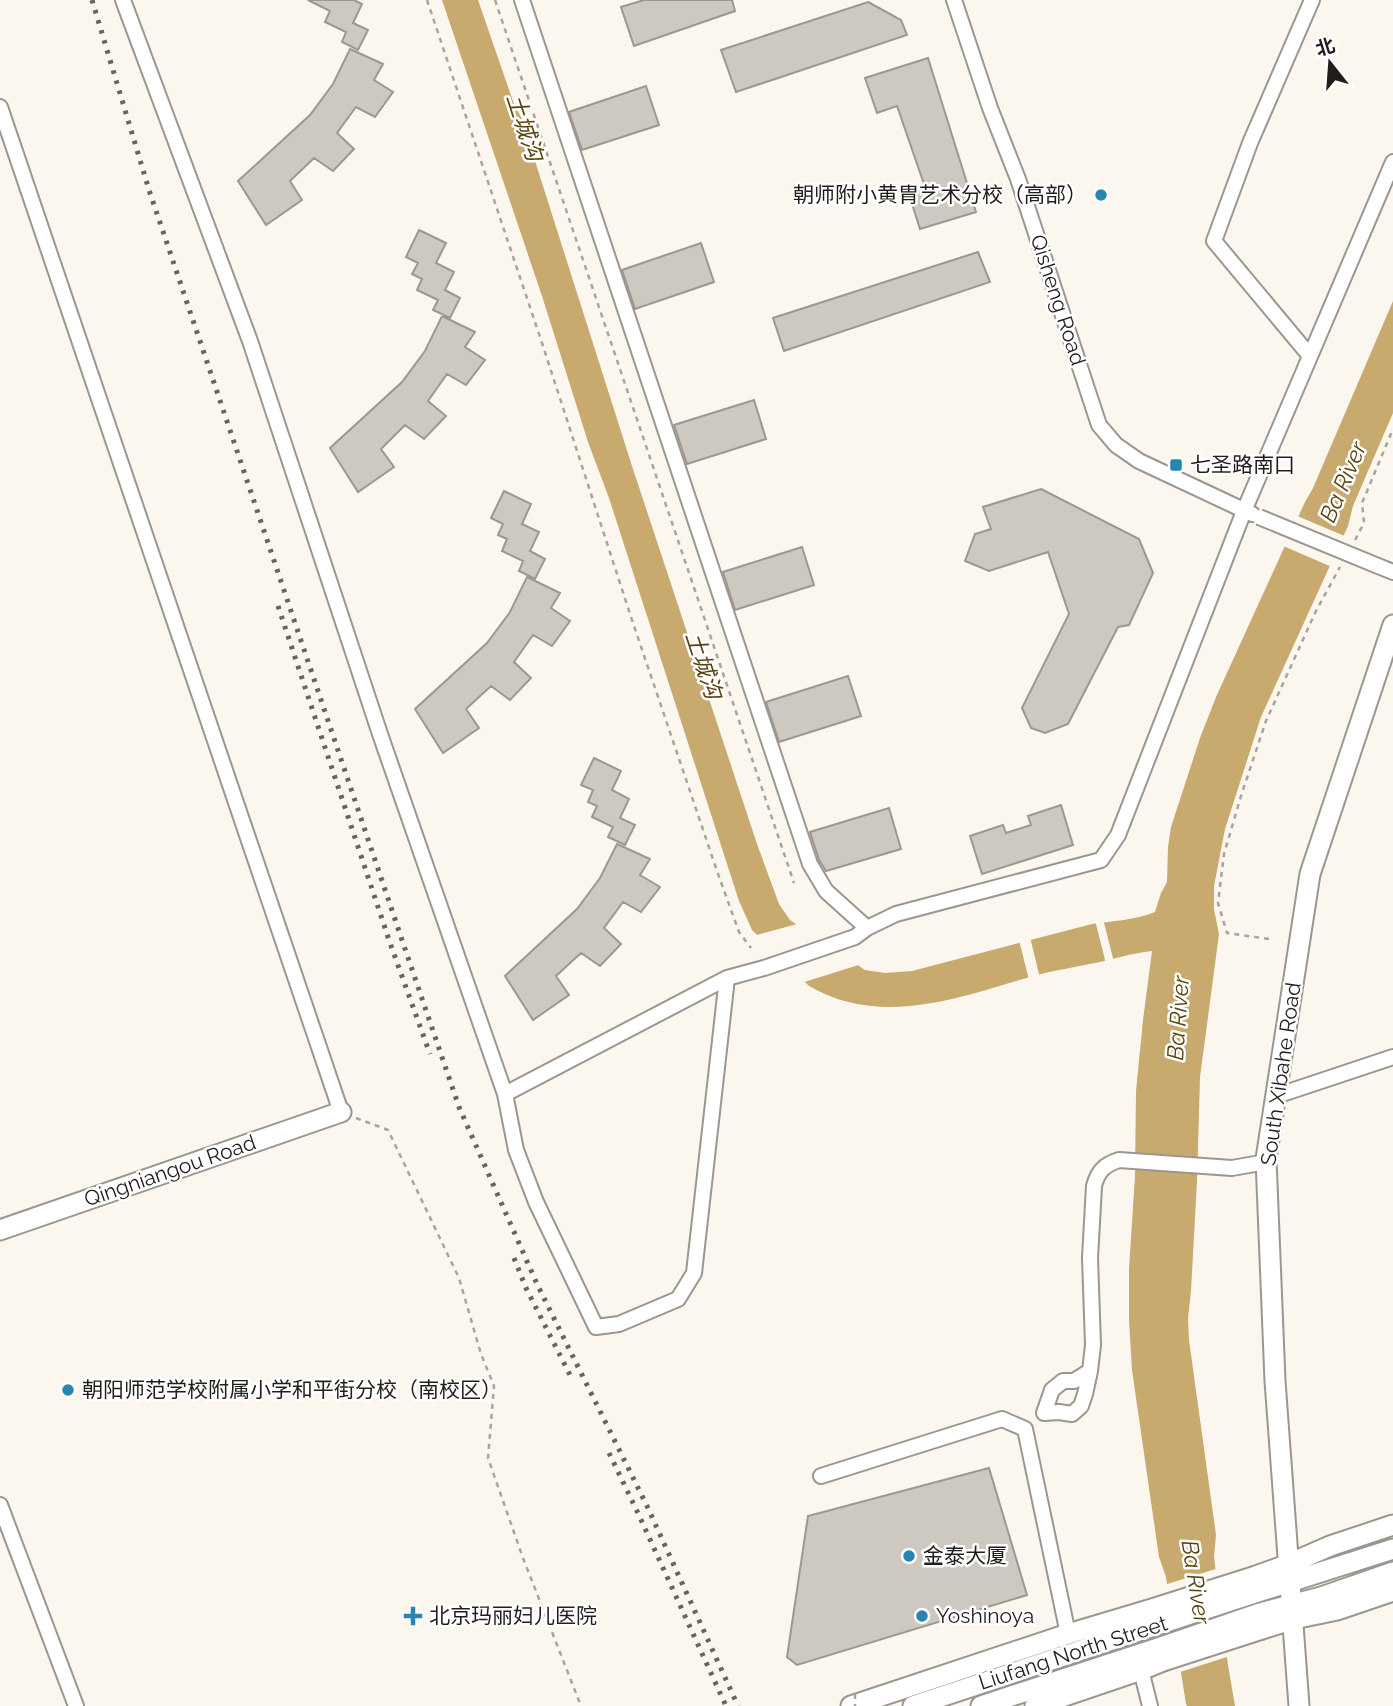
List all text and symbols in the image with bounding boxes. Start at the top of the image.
north arrow [1295,28,1365,98]
text: 北 [1313,33,1337,60]
water label: 土城沟 [502,90,550,167]
place label: 朝师附小黄胄艺术分校（高部） [793,182,1087,207]
marker: 朝师附小黄胄艺术分校（高部） [1093,187,1109,203]
street label: Qisheng Road [1026,231,1091,368]
water label: Ba River [1314,437,1372,526]
place label: 七圣路南口 [1190,452,1295,477]
marker: 七圣路南口 [1168,457,1184,473]
water label: 土城沟 [681,628,729,705]
water label: Ba River [1161,974,1194,1061]
street label: South Xibahe Road [1255,981,1306,1167]
street label: Qingniangou Road [81,1129,259,1212]
place label: 朝阳师范学校附属小学和平街分校（南校区） [82,1377,502,1402]
marker: 朝阳师范学校附属小学和平街分校（南校区） [60,1382,76,1398]
water label: Ba River [1177,1538,1217,1627]
place label: 金泰大厦 [923,1543,1007,1568]
marker: 金泰大厦 [901,1548,917,1564]
place label: 北京玛丽妇儿医院 [429,1603,597,1628]
place label: Yoshinoya [936,1603,1034,1628]
marker: 北京玛丽妇儿医院 [403,1606,423,1626]
marker: Yoshinoya [914,1608,930,1624]
street label: Liufang North Street [975,1610,1170,1695]

